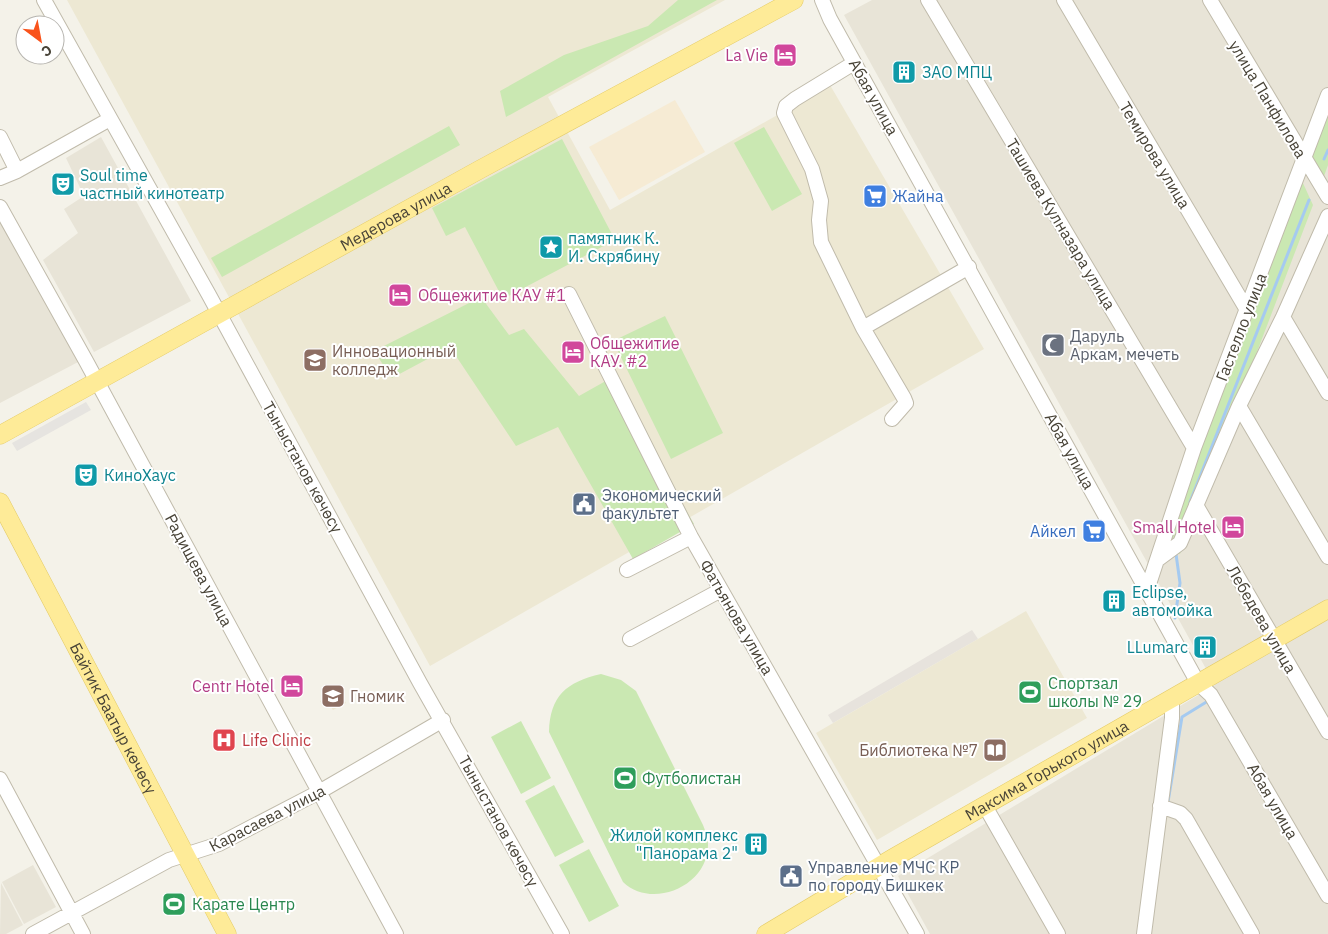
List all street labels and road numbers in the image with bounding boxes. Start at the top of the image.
street label: улица Панфилова [1225,36,1311,162]
street label: Абая улица [845,55,903,139]
street label: Темирова улица [1115,98,1195,212]
street label: Ташиева Кулназара улица [1002,135,1120,314]
street label: Медерова улица [336,177,455,255]
street label: Гастелло улица [1211,270,1271,384]
street label: Тыныстанов көчөсү [259,398,347,536]
street label: Абая улица [1041,409,1099,493]
street label: Радищева улица [161,510,237,630]
street label: Фатьянова улица [696,556,778,679]
street label: Лебедева улица [1223,561,1301,677]
street label: Байтик Баатыр көчөсү [66,639,161,797]
street label: Максима Горького улица [961,715,1132,825]
street label: Тыныстанов көчөсү [455,752,543,890]
street label: Абая улица [1243,759,1303,843]
street label: Карасаева улица [206,780,329,856]

